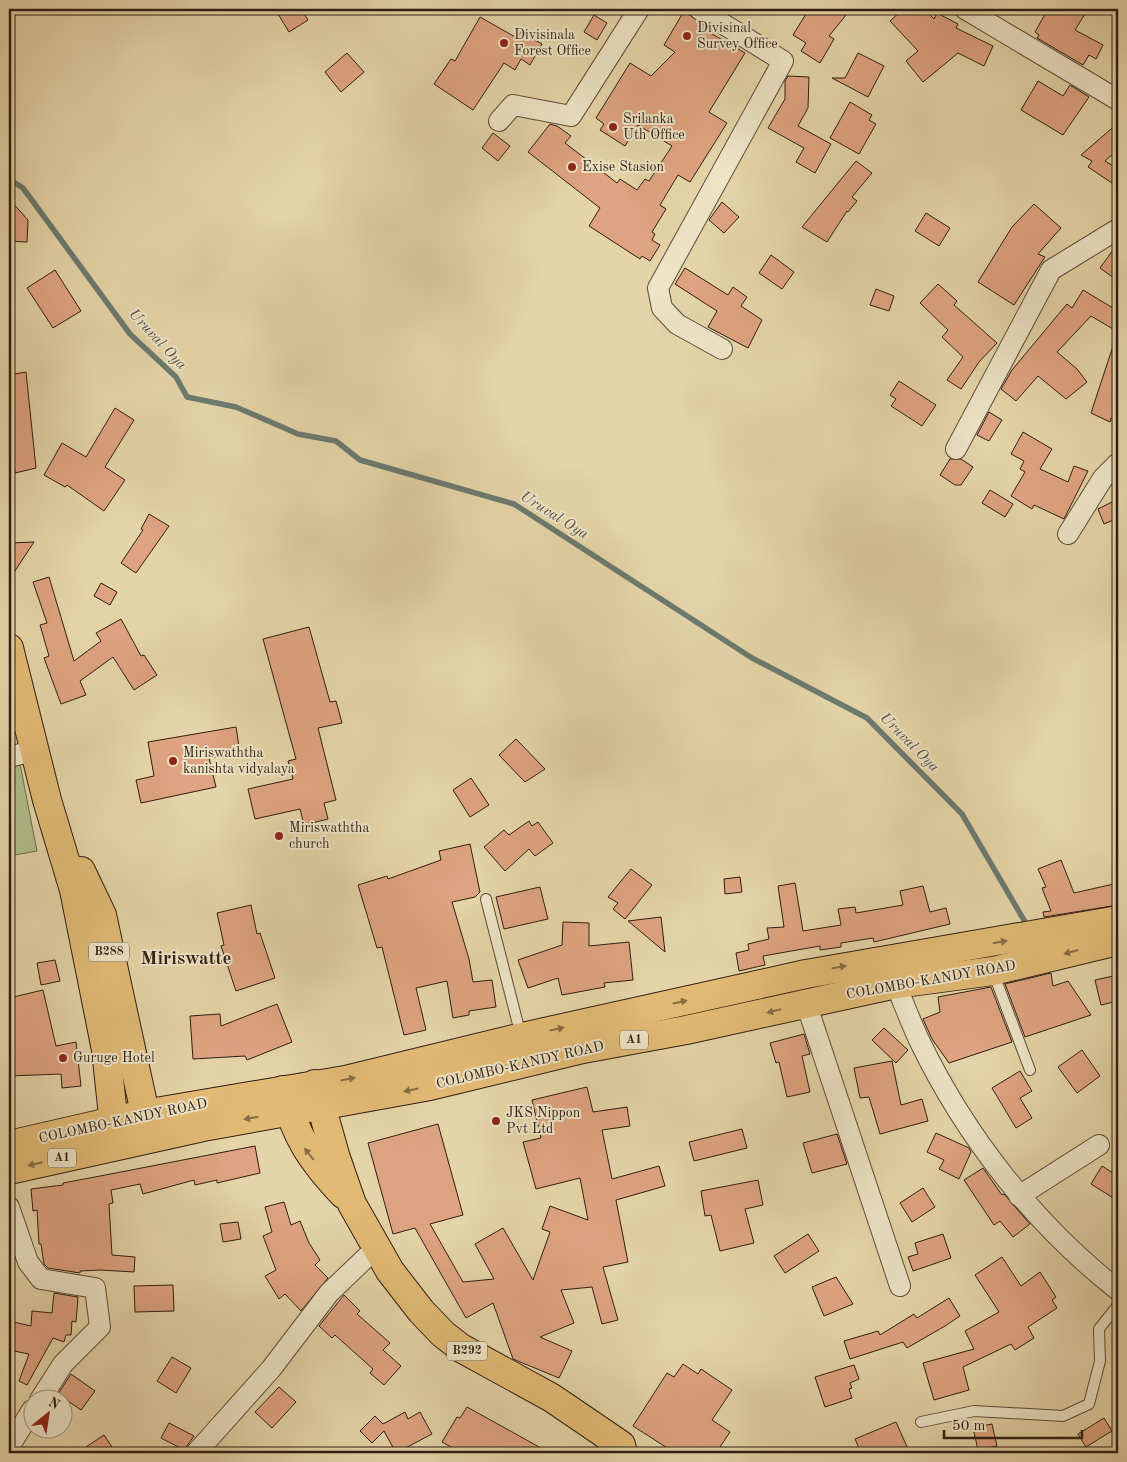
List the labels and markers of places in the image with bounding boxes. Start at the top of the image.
place label: Divisinal Survey Office [697,21,778,51]
place label: Divisinala Forest Office [514,28,591,58]
marker: Divisinal Survey Office [681,30,693,42]
marker: Divisinala Forest Office [498,37,510,49]
place label: Srilanka Uth Office [623,112,685,142]
marker: Srilanka Uth Office [607,121,619,133]
place label: Exise Stasion [582,160,664,174]
marker: Exise Stasion [566,161,578,173]
place label: Miriswaththa kanishta vidyalaya [183,746,295,776]
marker: Miriswaththa kanishta vidyalaya [167,755,179,767]
place label: Miriswaththa church [289,821,369,851]
marker: Miriswaththa church [273,830,285,842]
place label: Guruge Hotel [73,1051,155,1065]
marker: Guruge Hotel [57,1052,69,1064]
place label: JKS Nippon Pvt Ltd [506,1106,581,1136]
marker: JKS Nippon Pvt Ltd [490,1115,502,1127]

